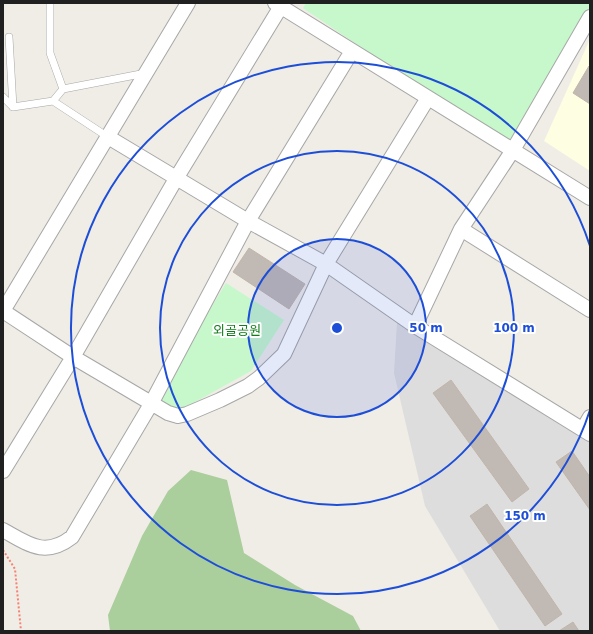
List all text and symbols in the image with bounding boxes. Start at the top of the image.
centre of rings [330,321,344,335]
text: 50 m [409,321,443,335]
text: 100 m [493,321,535,335]
park label: 외골공원 [213,323,261,338]
text: 150 m [504,509,546,523]

